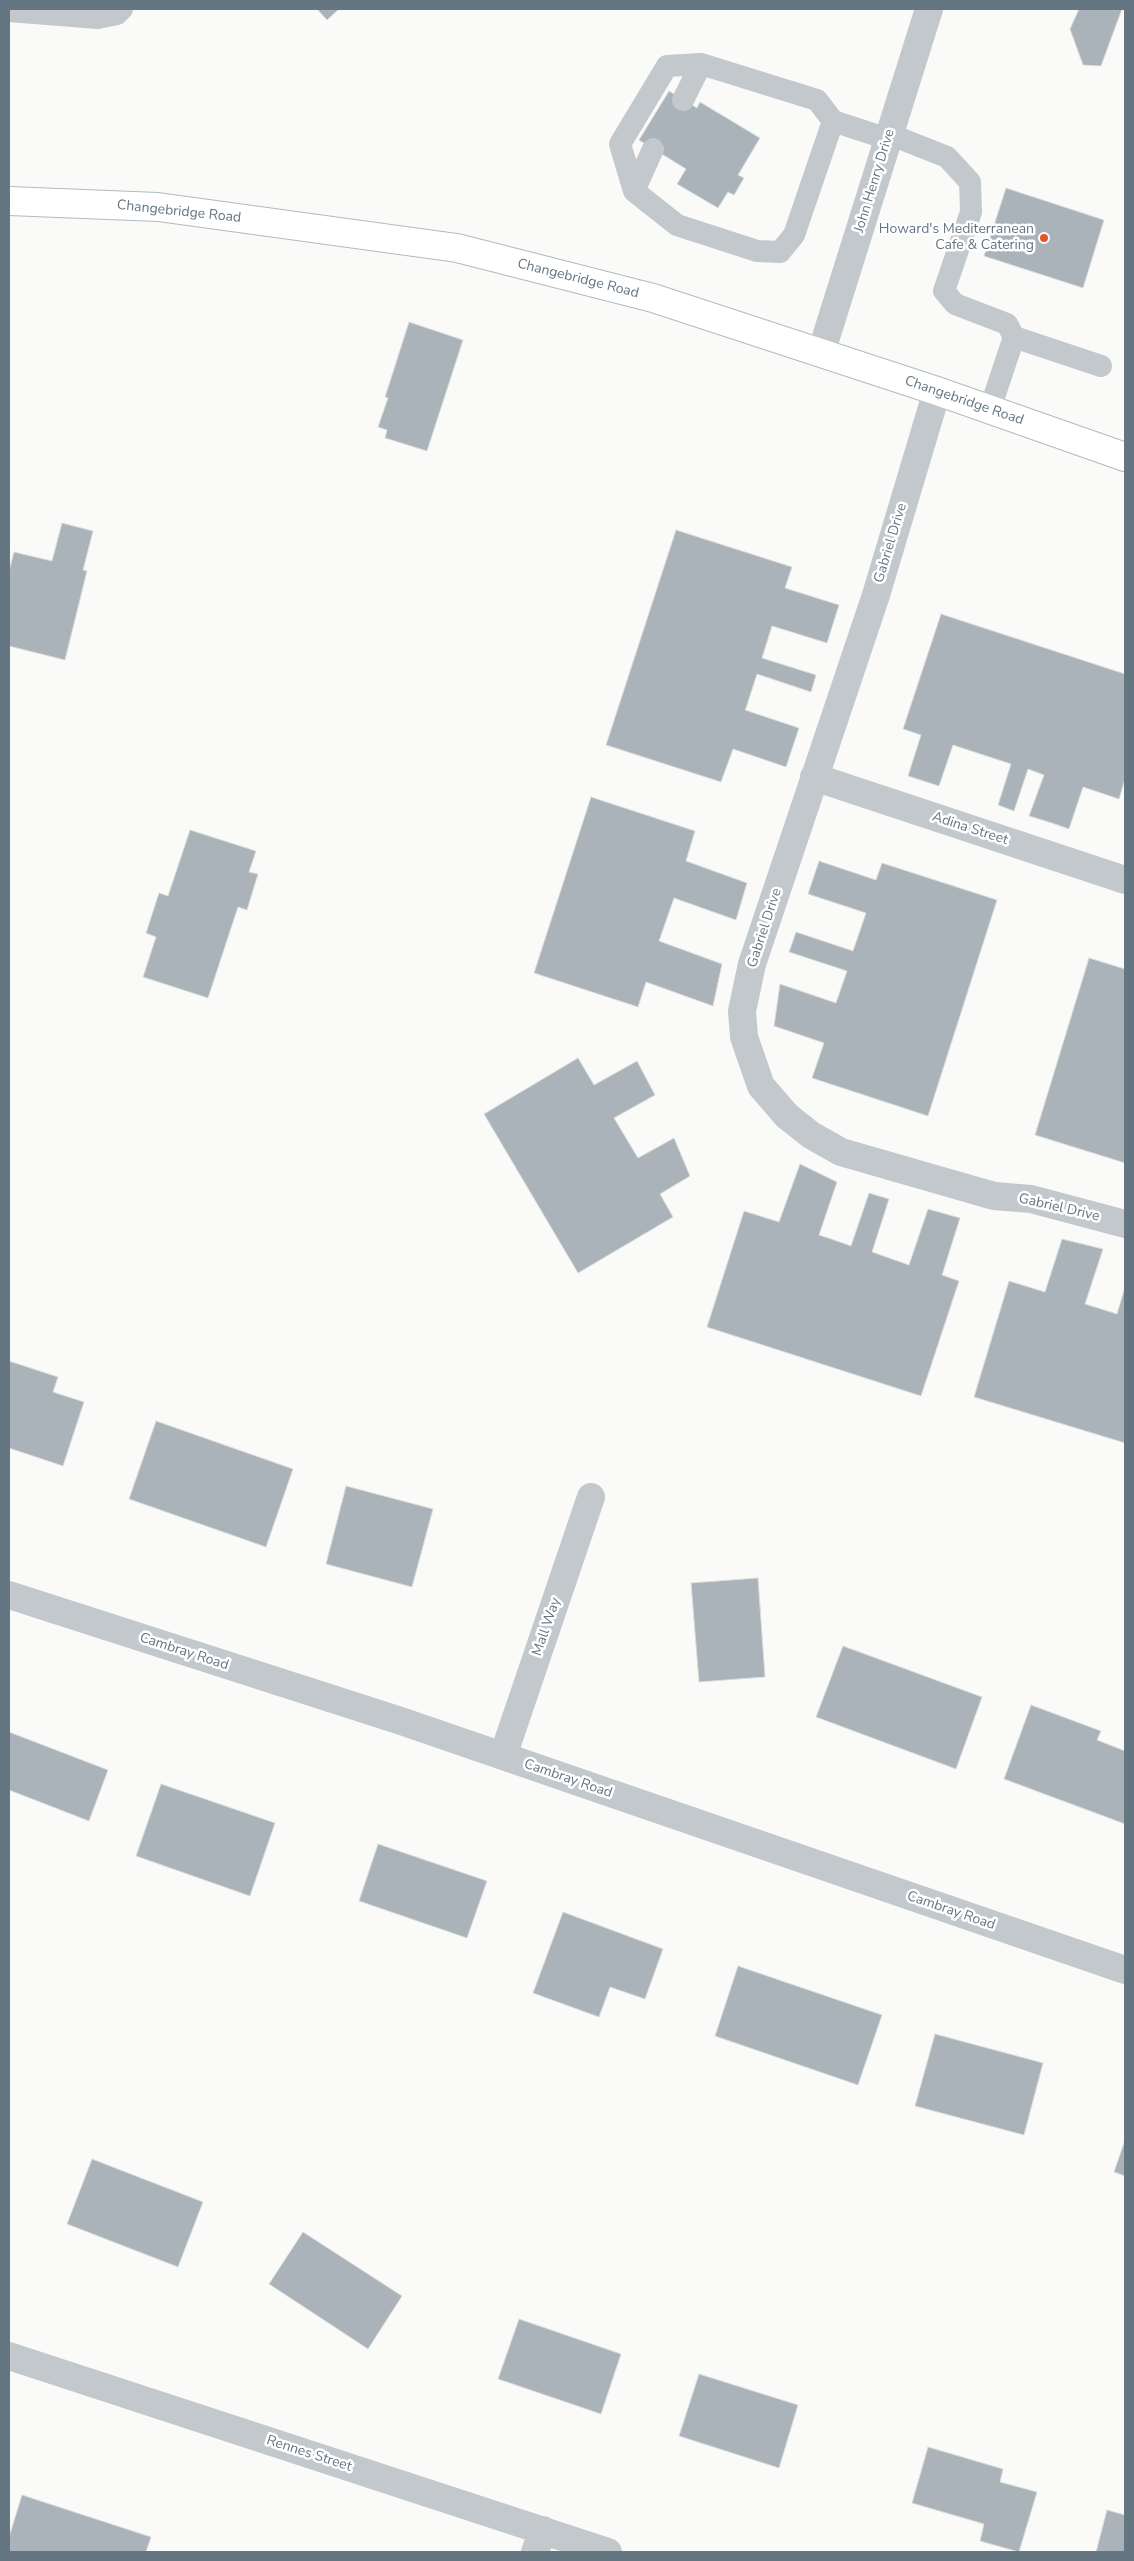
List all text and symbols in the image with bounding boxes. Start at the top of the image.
street label: John Henry Drive [851,127,899,235]
street label: Changebridge Road [116,197,242,227]
place label: Howard's Mediterranean Cafe & Catering [879,222,1034,254]
marker: Howard's Mediterranean Cafe & Catering [1038,232,1050,244]
street label: Changebridge Road [515,256,641,302]
street label: Changebridge Road [902,373,1026,429]
street label: Gabriel Drive [871,501,911,585]
street label: Adina Street [930,809,1010,849]
street label: Gabriel Drive [744,886,786,970]
street label: Gabriel Drive [1017,1191,1101,1225]
street label: Mall Way [529,1596,565,1658]
street label: Cambray Road [137,1630,231,1674]
street label: Cambray Road [522,1756,614,1802]
street label: Cambray Road [905,1888,997,1934]
street label: Rennes Street [264,2432,354,2476]

